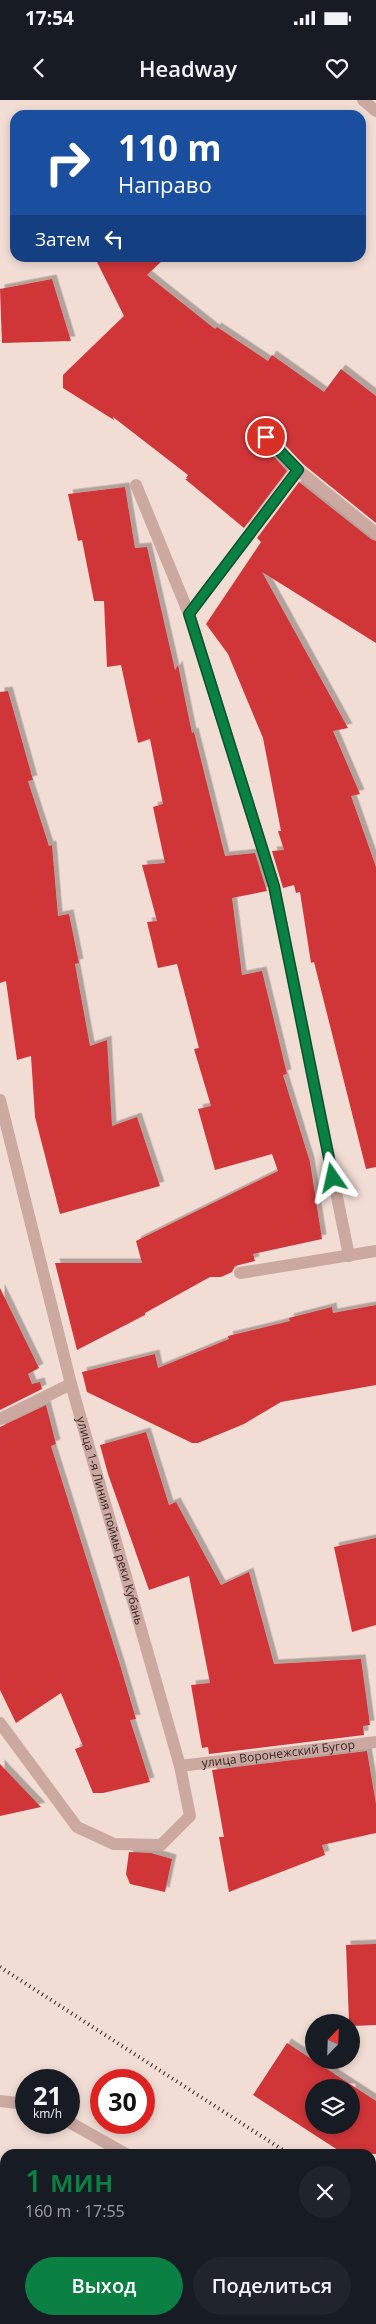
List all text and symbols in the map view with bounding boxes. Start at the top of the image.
text: 17:54 [25,5,74,31]
text: Headway [139,53,237,83]
icon: back [25,54,53,82]
icon: heart [323,54,351,82]
text: 110 m [118,124,222,171]
icon: right [35,130,100,195]
text: Направо [118,169,212,199]
icon: left [100,225,128,253]
text: Затем [35,226,90,252]
pin [245,416,287,458]
icon: arrive [252,423,280,451]
position arrow [306,1151,358,1203]
street label: улица 1-я Линия поймы реки Кубань [73,1415,148,1627]
street label: улица Воронежский Бугор [201,1736,356,1771]
north arrow [305,2014,360,2069]
map controls [305,2014,360,2134]
speed limit sign: 30 [90,2069,155,2134]
text: 21 [33,2078,62,2112]
button: layers [305,2079,360,2134]
text: km/h [33,2105,62,2122]
text: 1 мин [25,2160,113,2201]
button: close [299,2166,351,2218]
text: 160 m · 17:55 [25,2200,125,2222]
button: Выход [25,2257,183,2315]
button: Поделиться [193,2257,351,2315]

